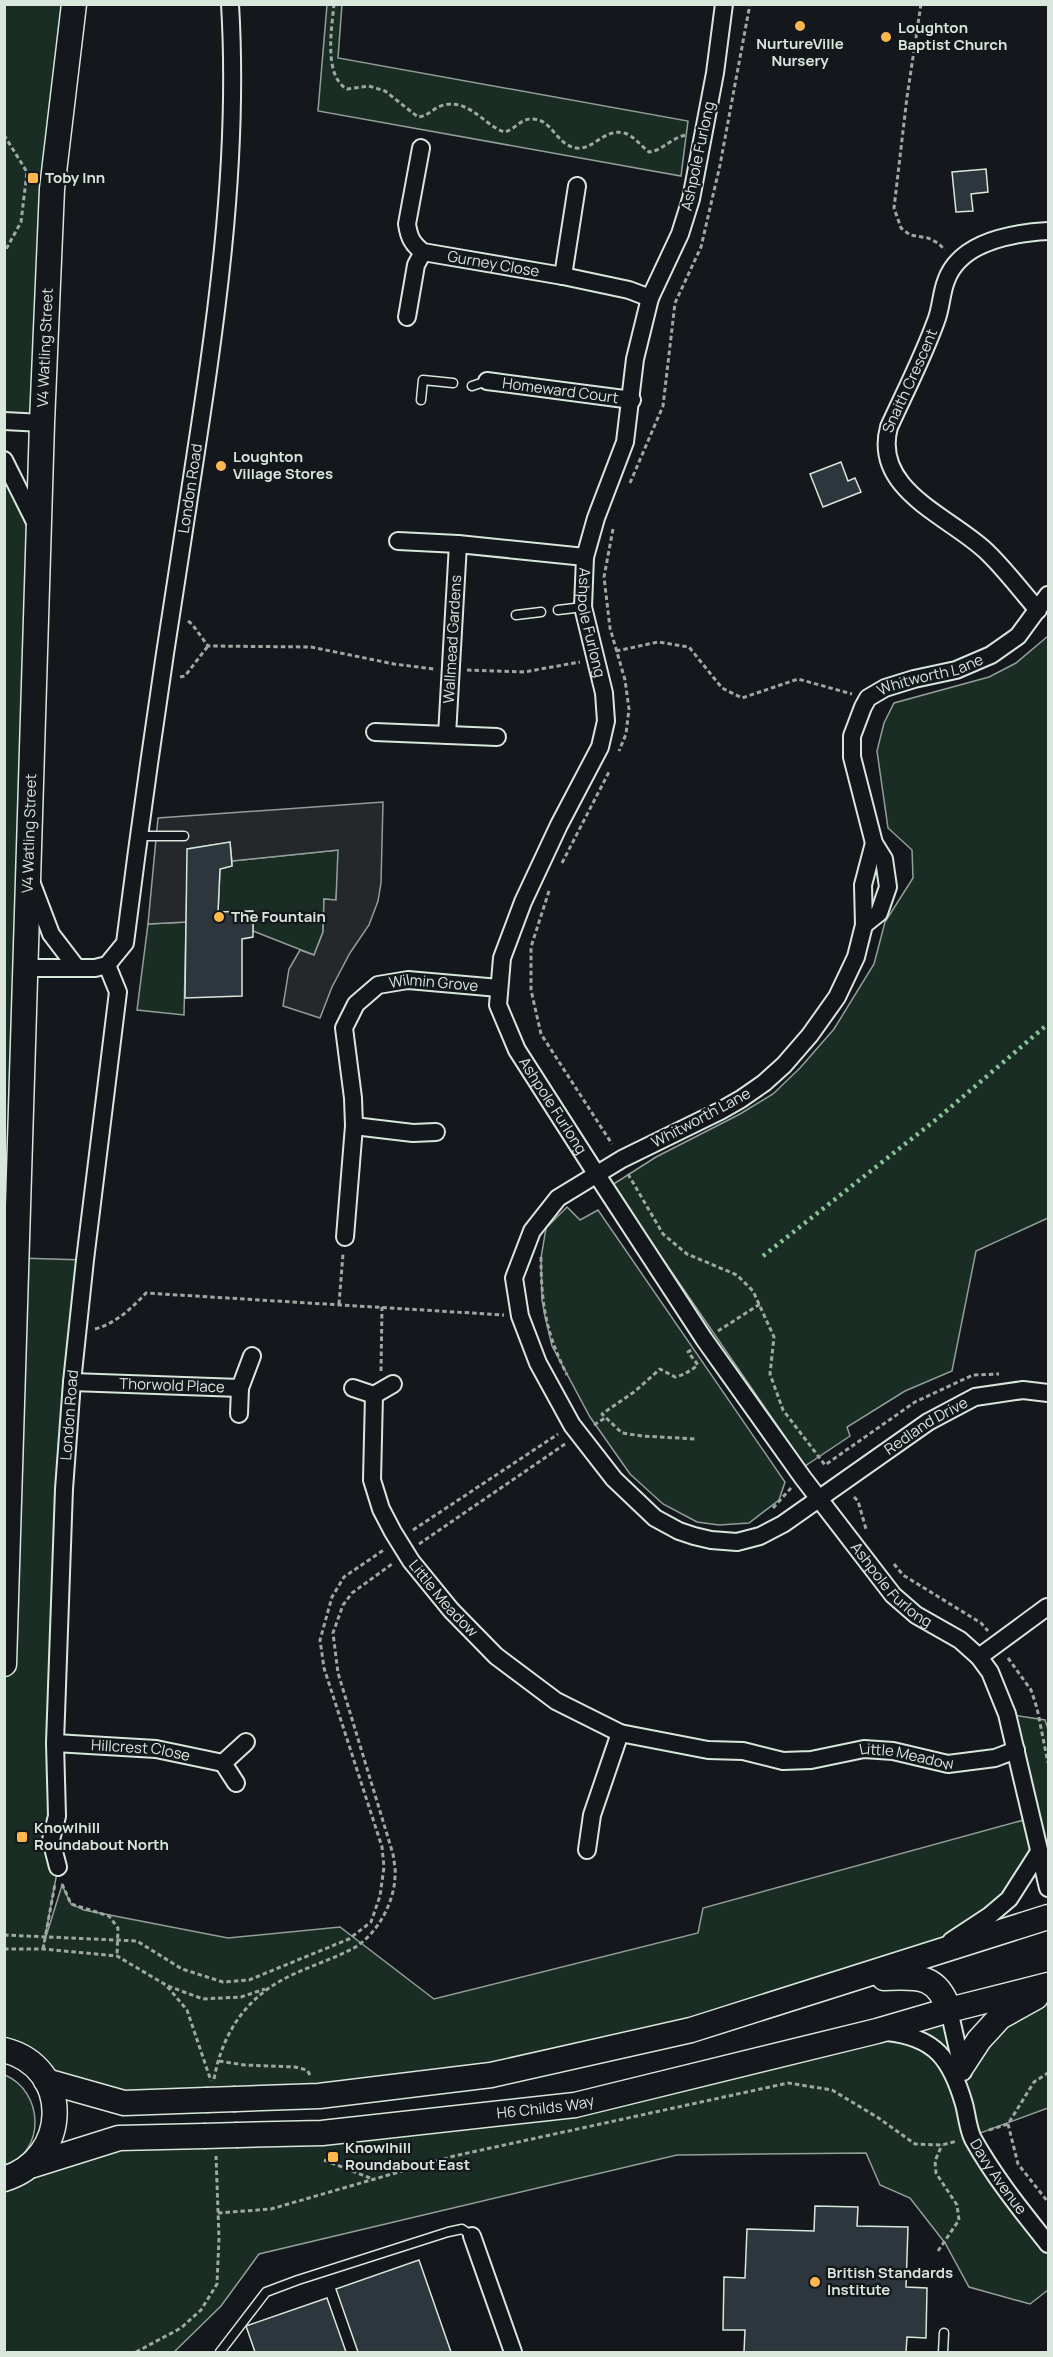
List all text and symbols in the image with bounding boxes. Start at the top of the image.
place label: Loughton Baptist Church [898,17,1007,55]
marker: NurtureVille Nursery [793,19,807,33]
marker: Loughton Baptist Church [879,30,893,44]
place label: NurtureVille Nursery [756,33,844,71]
street label: Ashpole Furlong [676,99,719,213]
place label: Toby Inn [45,167,105,188]
marker: Toby Inn [26,171,40,185]
street label: Gurney Close [446,245,541,282]
street label: V4 Watling Street [32,287,58,408]
street label: Snaith Crescent [877,326,942,435]
street label: Homeward Court [501,372,620,408]
street label: London Road [173,442,207,535]
place label: Loughton Village Stores [233,446,333,484]
marker: Loughton Village Stores [214,459,228,473]
street label: Ashpole Furlong [572,567,611,680]
street label: Wallmead Gardens [438,574,466,704]
street label: Whitworth Lane [873,648,987,700]
street label: V4 Watling Street [17,773,41,893]
place label: The Fountain [231,906,326,927]
marker: The Fountain [212,910,226,924]
street label: Wilmin Grove [387,969,479,996]
street label: Ashpole Furlong [514,1053,592,1158]
street label: Whitworth Lane [648,1082,754,1153]
street label: London Road [55,1369,83,1461]
street label: Thorwold Place [119,1373,225,1397]
street label: Redland Drive [880,1392,972,1460]
street label: Ashpole Furlong [846,1538,936,1632]
street label: Little Meadow [404,1555,483,1642]
street label: Hillcrest Close [90,1734,192,1766]
street label: Little Meadow [857,1738,956,1775]
place label: Knowlhill Roundabout North [34,1817,169,1855]
marker: Knowlhill Roundabout North [15,1830,29,1844]
street label: H6 Childs Way [496,2090,596,2124]
street label: Davy Avenue [965,2135,1032,2219]
place label: Knowlhill Roundabout East [345,2137,470,2175]
marker: Knowlhill Roundabout East [326,2150,340,2164]
place label: British Standards Institute [827,2262,953,2300]
marker: British Standards Institute [808,2275,822,2289]

